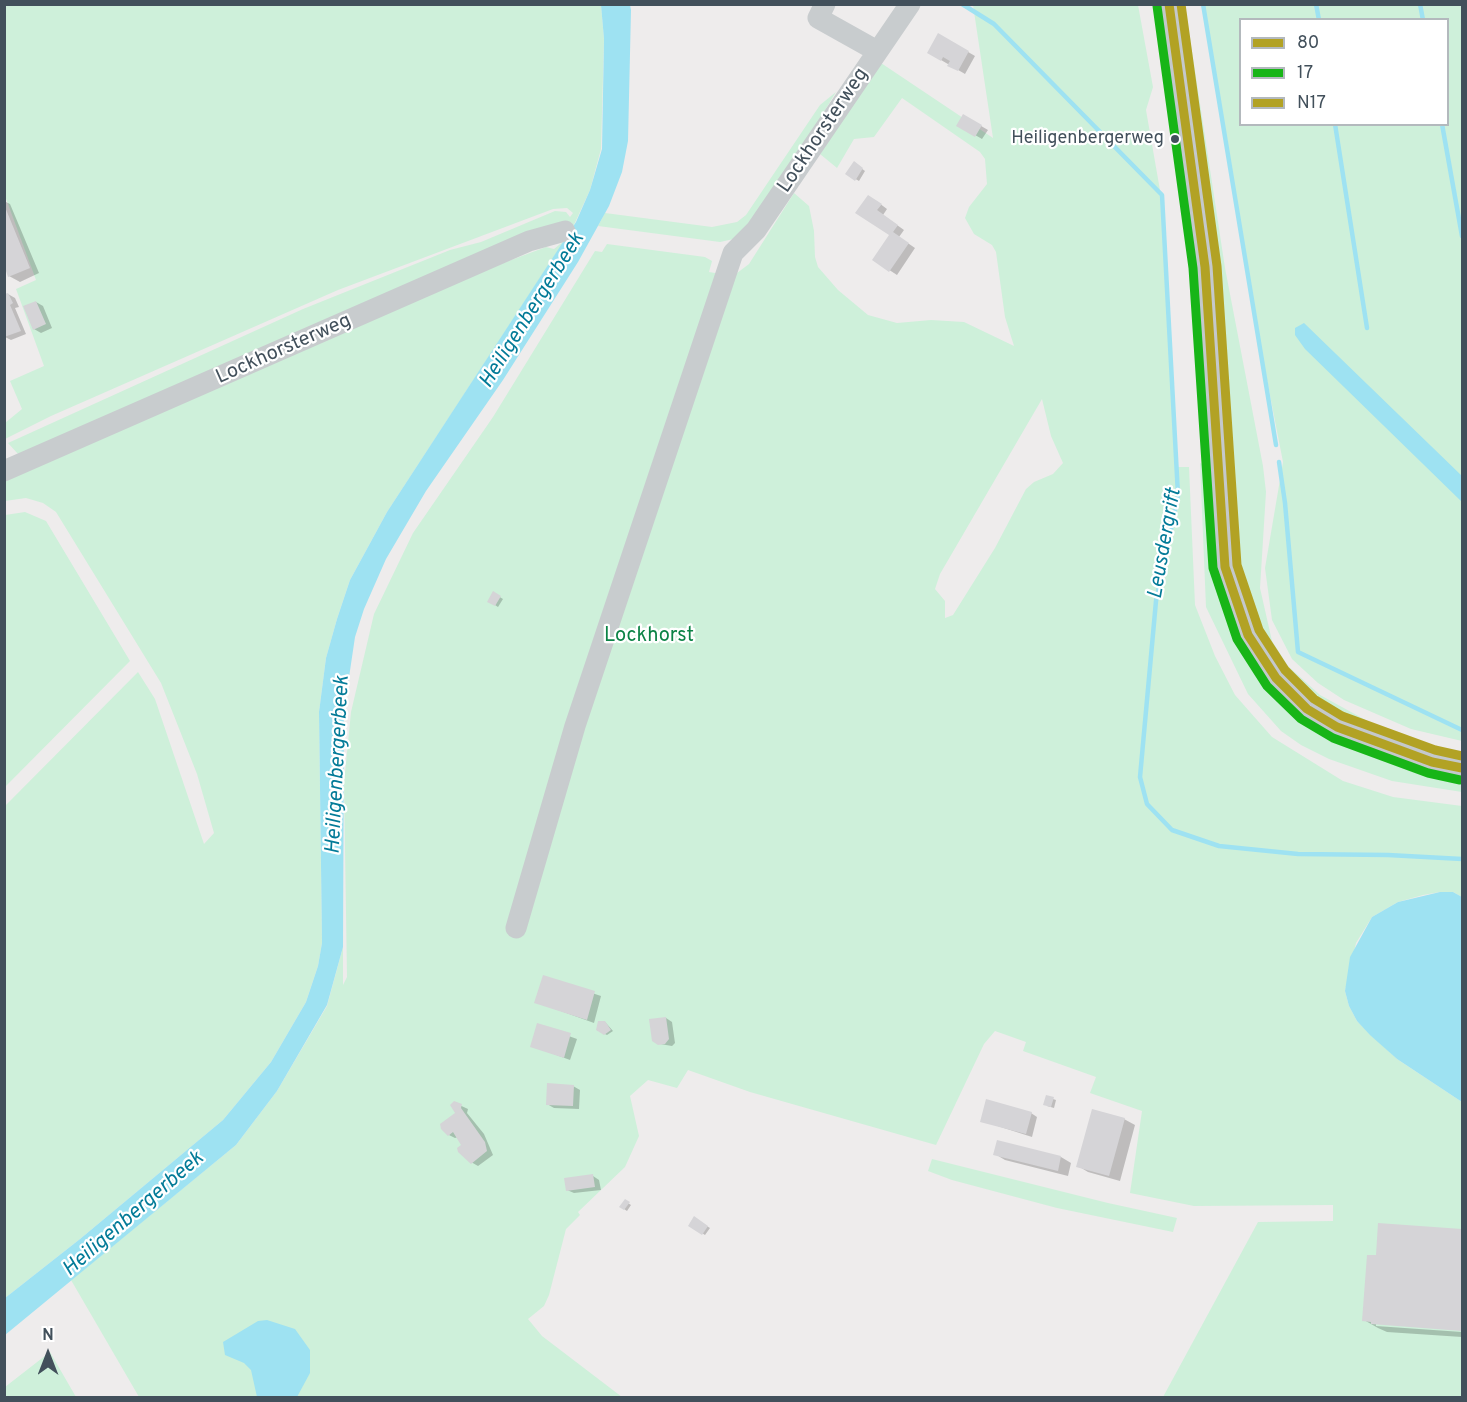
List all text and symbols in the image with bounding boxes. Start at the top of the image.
legend [1239,18,1449,126]
text: 80 [1297,32,1319,55]
text: 17 [1297,62,1313,85]
street label: Lockhorsterweg [773,64,875,198]
text: N17 [1297,92,1326,115]
place label: Heiligenbergerweg [1011,128,1164,150]
marker: Heiligenbergerweg [1169,133,1181,145]
water label: Heiligenbergerbeek [475,229,591,393]
street label: Lockhorsterweg [213,309,355,391]
water label: Leusdergrift [1144,487,1188,601]
park label: Lockhorst [604,625,694,649]
water label: Heiligenbergerbeek [322,675,356,855]
water label: Heiligenbergerbeek [58,1147,210,1283]
north arrow [18,1324,78,1384]
text: N [42,1326,54,1346]

